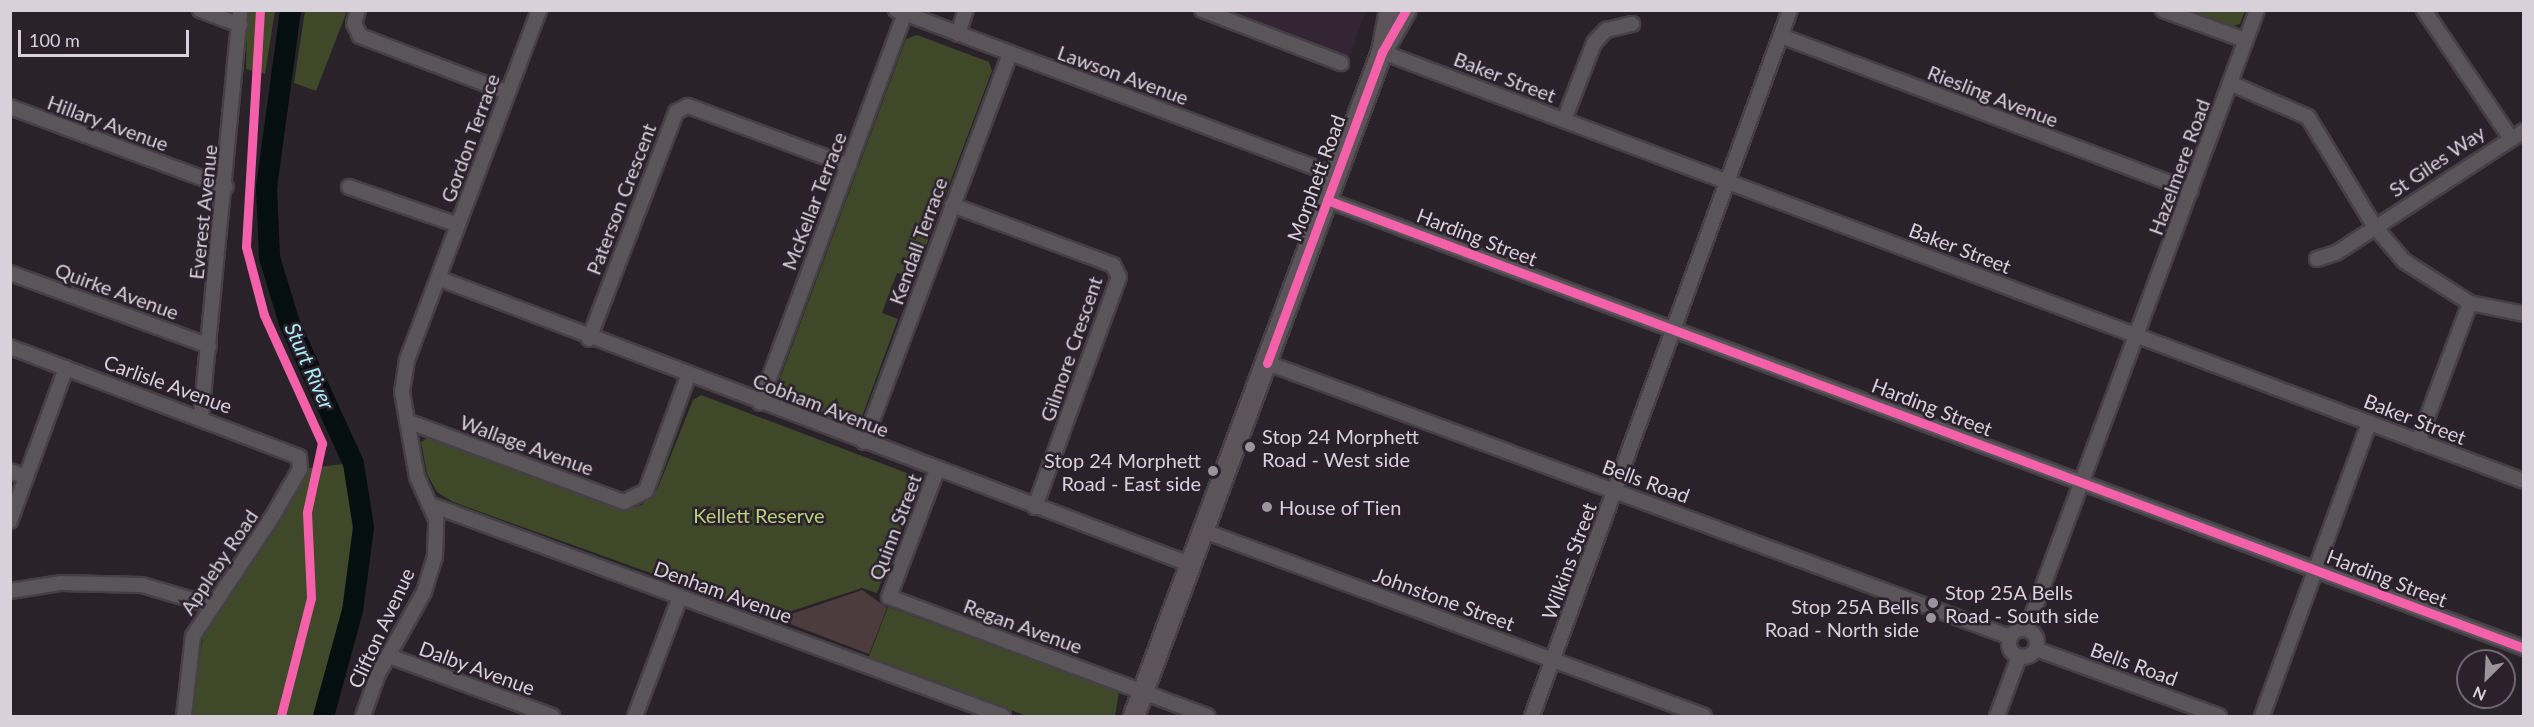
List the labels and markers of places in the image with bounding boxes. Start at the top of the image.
place label: Stop 24 Morphett Road - West side [1262,424,1419,471]
marker: Stop 24 Morphett Road - West side [1243,440,1257,454]
place label: Stop 24 Morphett Road - East side [1044,448,1201,495]
marker: Stop 24 Morphett Road - East side [1206,464,1220,478]
place label: House of Tien [1279,495,1402,519]
marker: House of Tien [1260,500,1274,514]
place label: Stop 25A Bells Road - South side [1945,580,2099,627]
place label: Stop 25A Bells Road - North side [1765,594,1919,641]
marker: Stop 25A Bells Road - South side [1926,596,1940,610]
marker: Stop 25A Bells Road - North side [1924,611,1938,625]

